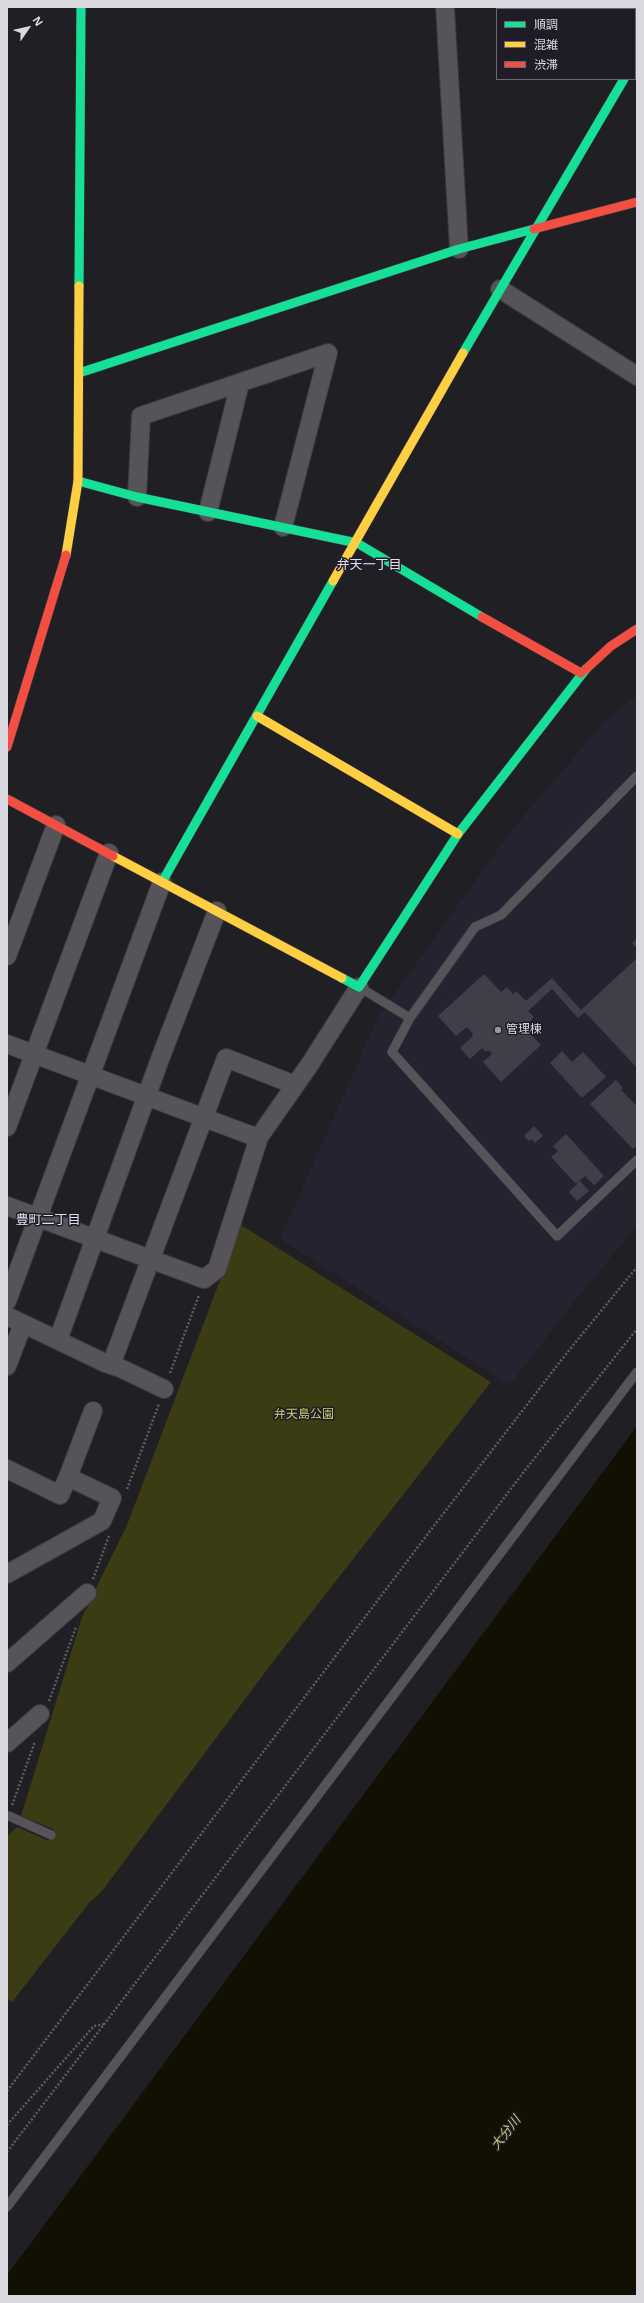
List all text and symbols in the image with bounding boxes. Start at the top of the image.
north arrow [8,8,48,48]
legend [496,8,636,80]
text: N [30,13,47,29]
text: 順調 [534,16,558,33]
text: 混雑 [534,36,558,53]
text: 渋滞 [534,56,558,73]
district label: 弁天一丁目 [337,557,401,573]
place label: 管理棟 [506,1023,542,1037]
marker: 管理棟 [493,1025,503,1035]
district label: 豊町二丁目 [16,1212,80,1228]
park label: 弁天島公園 [274,1408,334,1422]
water label: 大分川 [488,2113,524,2153]

